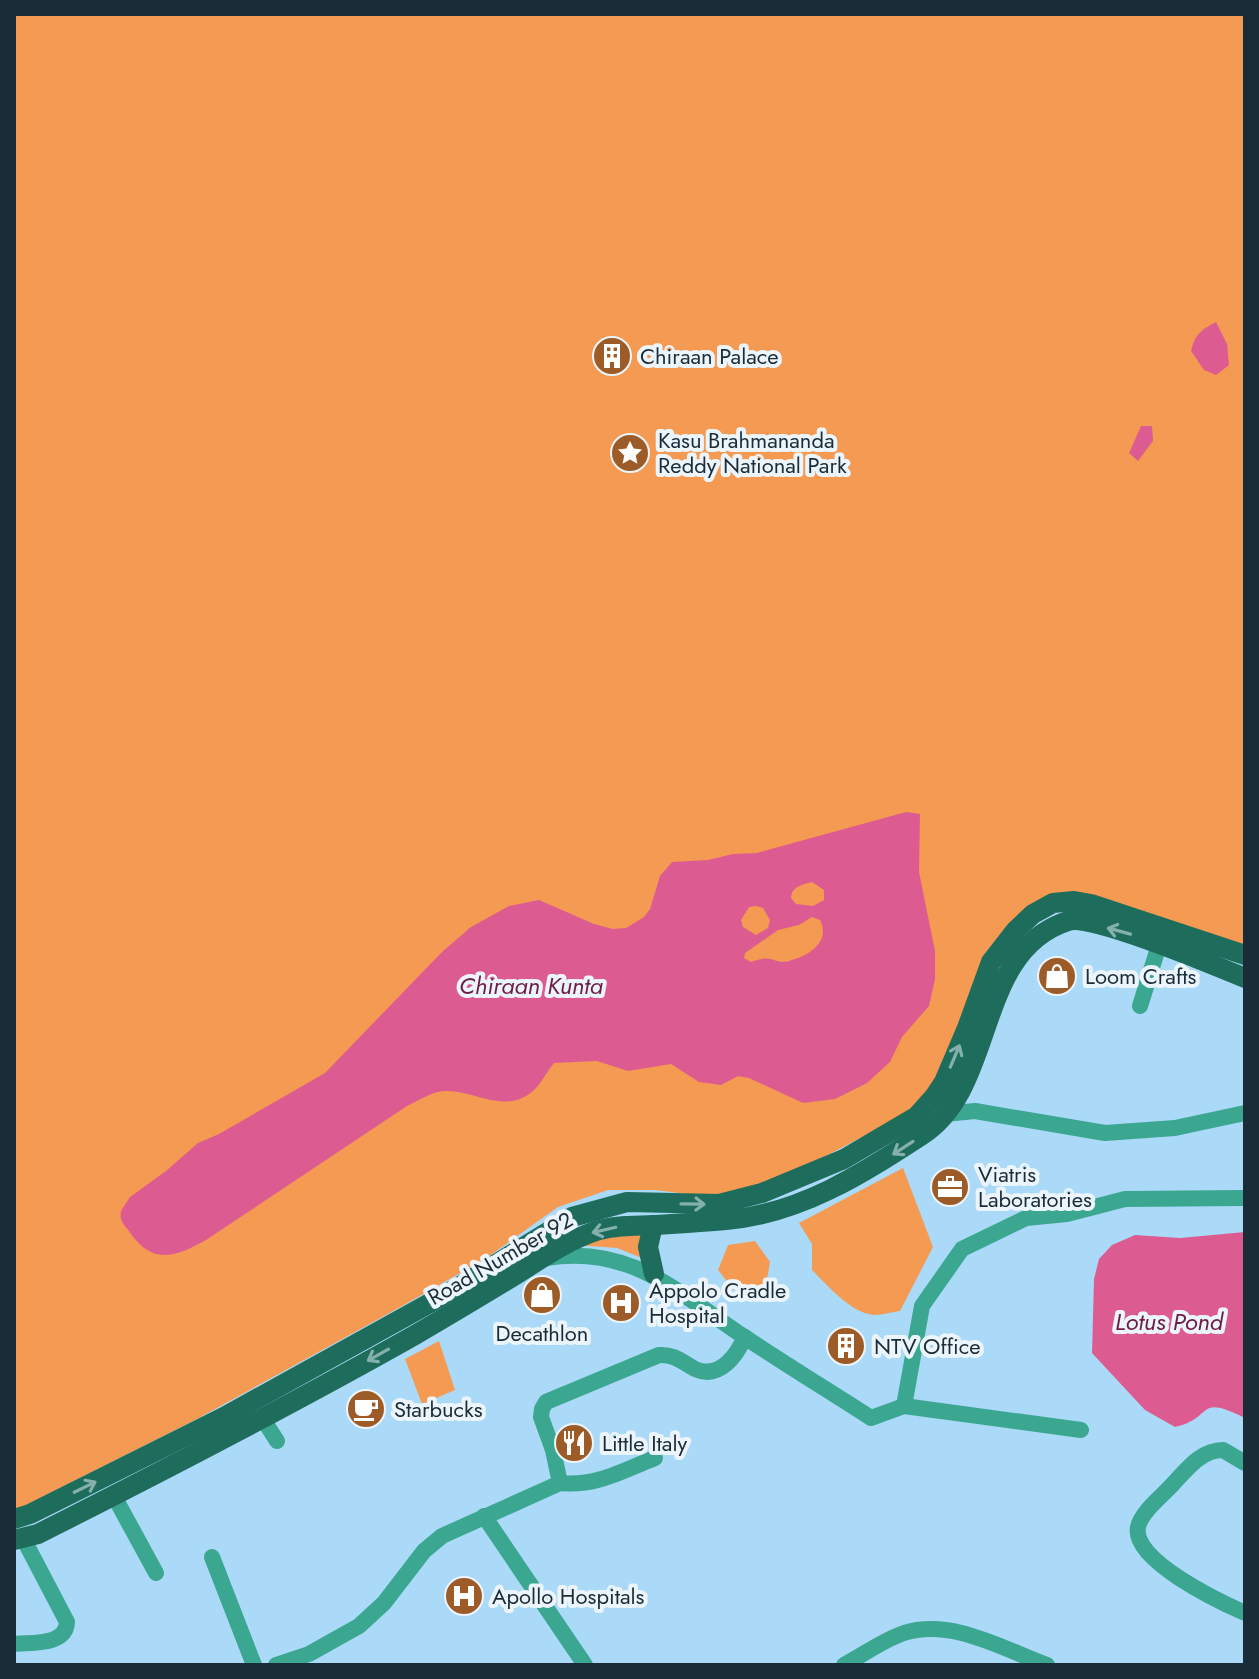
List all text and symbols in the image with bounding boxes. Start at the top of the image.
building icon: Chiraan Palace [591,335,633,377]
place label: Chiraan Palace [640,340,779,372]
place label: Kasu Brahmananda Reddy National Park [658,424,847,481]
place icon: Kasu Brahmananda Reddy National Park [609,432,651,474]
one-way arrow [1107,923,1133,938]
shop icon: Loom Crafts [1036,955,1078,997]
place label: Loom Crafts [1085,960,1196,992]
water label: Chiraan Kunta [459,968,603,1003]
one-way arrow [949,1044,964,1069]
one-way arrow [893,1139,915,1156]
place label: Viatris Laboratories [978,1158,1092,1215]
office icon: Viatris Laboratories [929,1166,971,1208]
one-way arrow [679,1196,706,1211]
street label: Road Number 92 [421,1203,579,1313]
one-way arrow [592,1223,618,1238]
shop icon: Decathlon [521,1274,563,1316]
place label: Appolo Cradle Hospital [649,1274,786,1331]
hospital icon: Appolo Cradle Hospital [600,1282,642,1324]
water label: Lotus Pond [1115,1304,1225,1339]
place label: Decathlon [496,1317,588,1349]
building icon: NTV Office [825,1325,867,1367]
place label: NTV Office [874,1330,981,1362]
one-way arrow [366,1348,390,1363]
cafe icon: Starbucks [345,1388,387,1430]
place label: Starbucks [394,1393,483,1425]
restaurant icon: Little Italy [553,1422,595,1464]
place label: Little Italy [602,1427,687,1459]
one-way arrow [72,1478,96,1494]
hospital icon: Apollo Hospitals [443,1575,485,1617]
place label: Apollo Hospitals [492,1580,645,1612]

